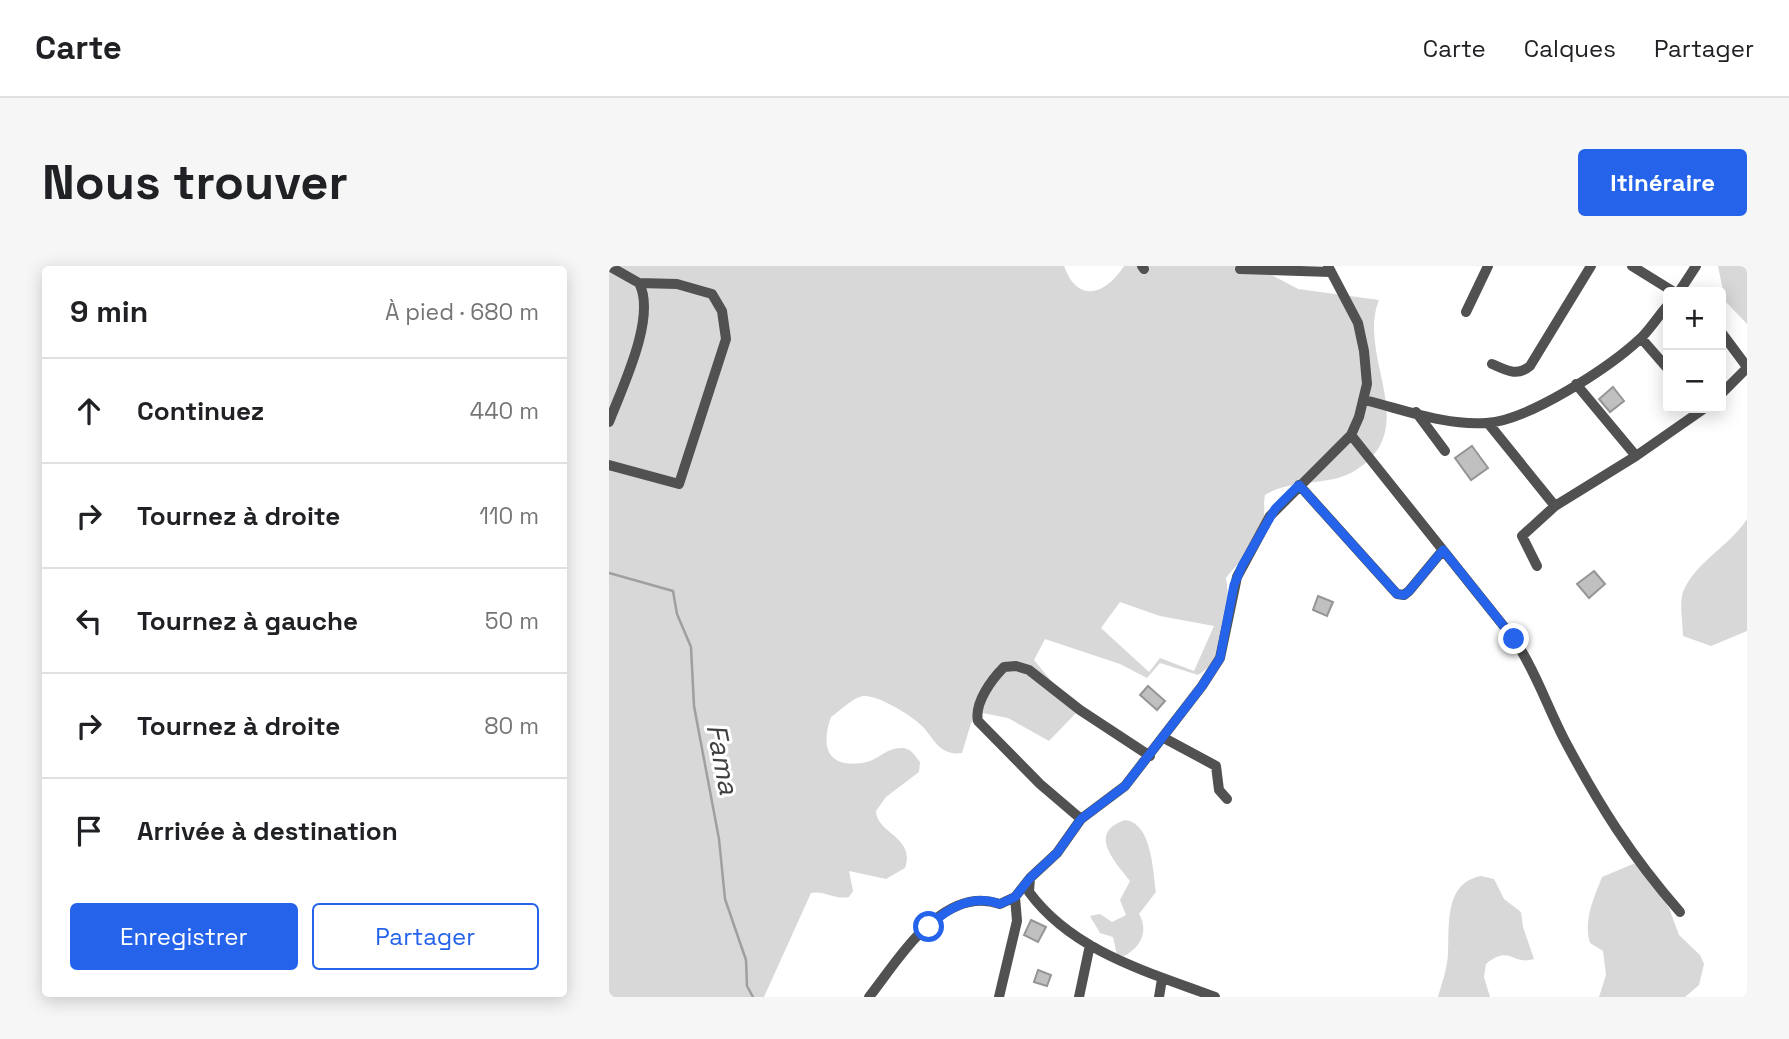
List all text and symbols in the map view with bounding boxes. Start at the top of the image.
text: Carte [35,27,122,69]
text: Carte [1423,33,1486,64]
text: Calques [1524,33,1616,64]
text: Partager [1654,33,1754,64]
button: Itinéraire [1578,149,1747,216]
text: Nous trouver [42,151,348,213]
map controls [1663,287,1726,413]
button: + [1663,287,1726,350]
text: 9 min [70,292,148,331]
text: À pied · 680 m [385,297,539,327]
button: − [1663,350,1726,413]
icon: ahead [70,392,108,430]
text: Continuez [137,394,264,428]
text: 440 m [470,396,539,426]
icon: right [70,497,108,535]
text: Tournez à droite [137,499,340,533]
text: 110 m [479,501,539,531]
icon: left [70,602,108,640]
text: Tournez à gauche [137,604,358,638]
text: 50 m [485,606,539,636]
route end [1498,623,1529,654]
icon: right [70,707,108,745]
text: Tournez à droite [137,709,340,743]
text: 80 m [484,711,539,741]
water label: Fama [699,721,748,798]
icon: arrive [70,812,108,850]
text: Arrivée à destination [137,814,398,848]
button: Enregistrer [70,903,298,970]
button: Partager [312,903,539,970]
route start [913,911,944,942]

